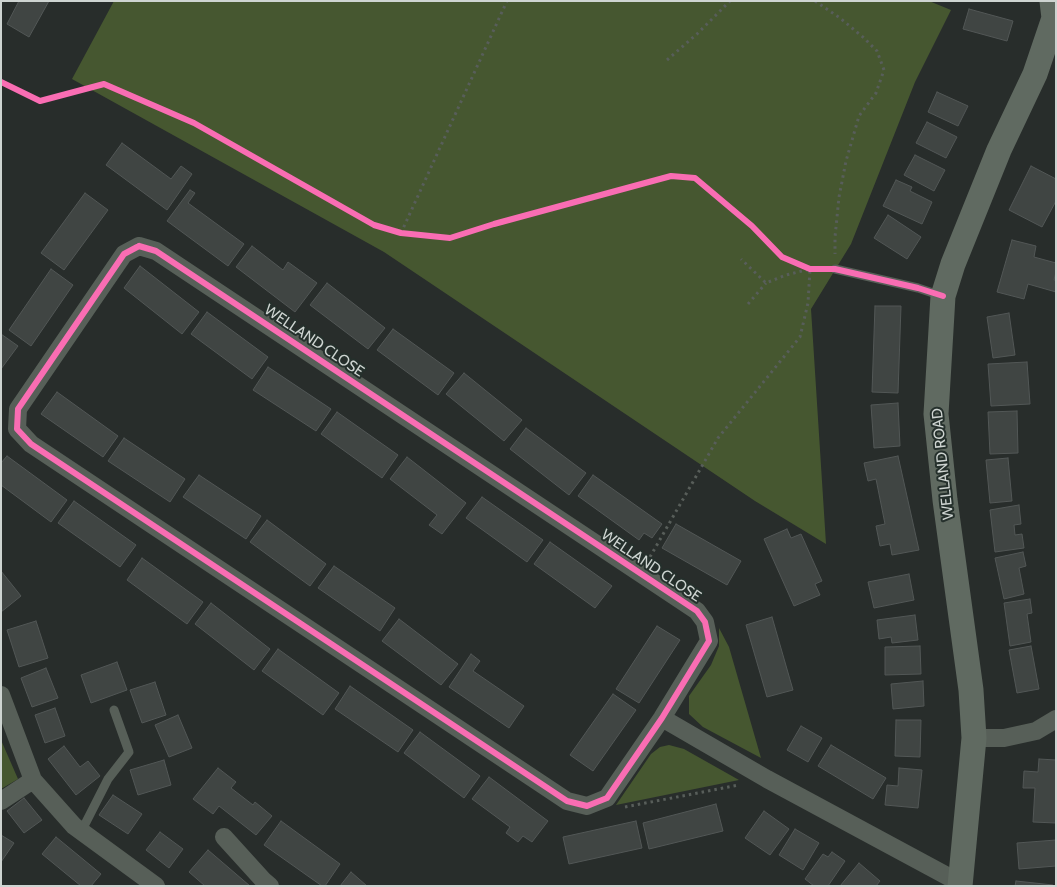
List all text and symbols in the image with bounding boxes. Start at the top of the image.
street label: WELLAND CLOSE [261,301,367,381]
street label: WELLAND ROAD [928,407,958,521]
street label: WELLAND CLOSE [598,526,704,606]

